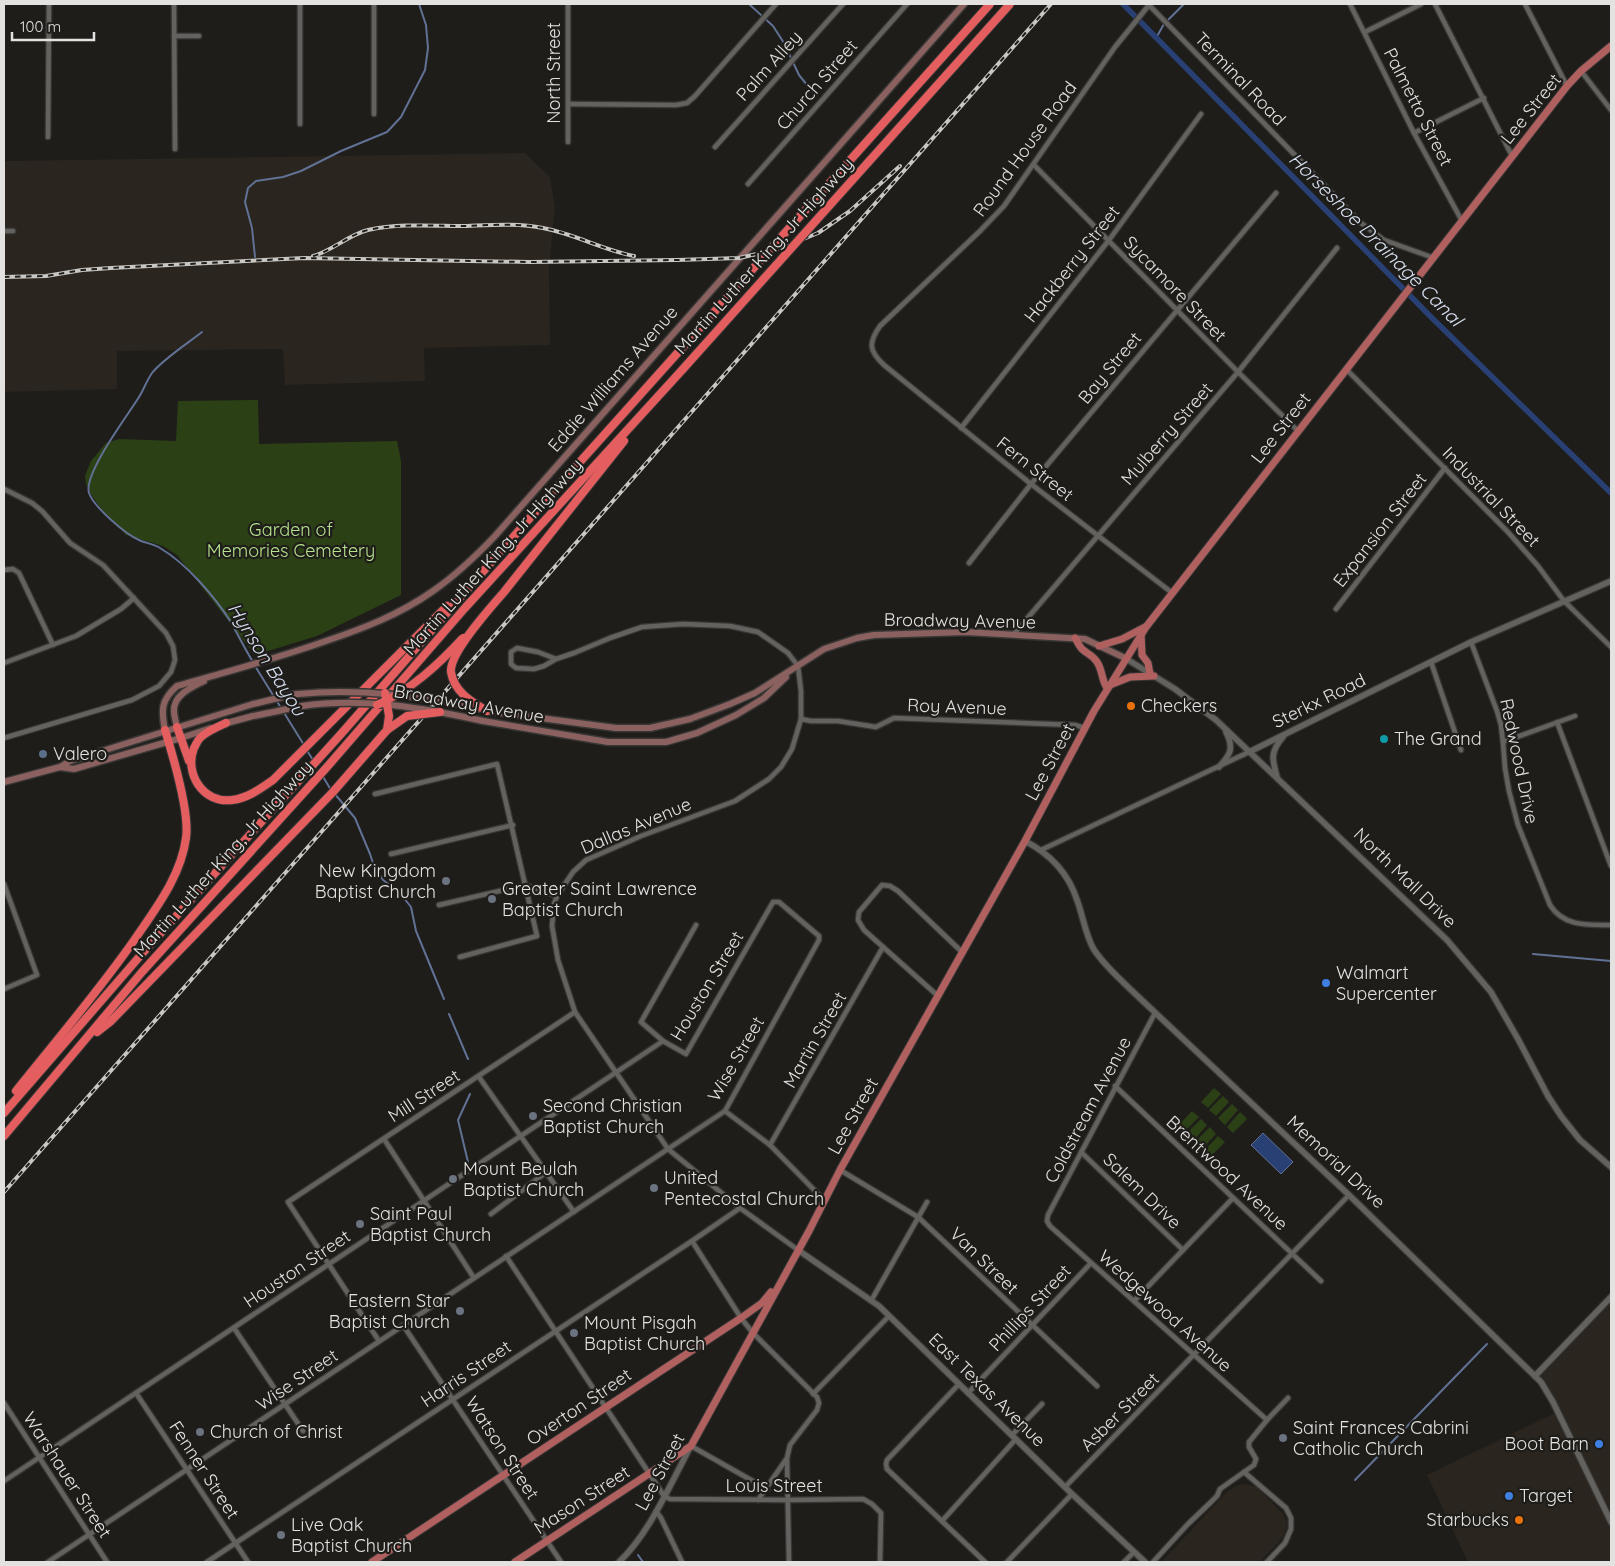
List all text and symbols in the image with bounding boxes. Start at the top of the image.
scale bar [12,10,95,42]
text: 100 m [20,17,61,36]
street label: North Street [542,22,565,124]
street label: Palm Alley [731,26,806,106]
street label: Terminal Road [1190,27,1291,130]
street label: Church Street [771,35,862,135]
street label: Palmetto Street [1379,44,1458,170]
street label: Lee Street [1495,69,1566,149]
street label: Round House Road [968,77,1081,221]
water label: Horseshoe Drainage Canal [1284,147,1470,333]
street label: Martin Luther King, Jr Highway [669,152,858,359]
street label: Hackberry Street [1019,201,1124,327]
street label: Sycamore Street [1119,231,1232,346]
street label: Eddie Williams Avenue [543,301,682,457]
street label: Bay Street [1073,327,1146,408]
street label: Mulberry Street [1116,378,1217,490]
street label: Lee Street [1246,388,1316,468]
street label: Fern Street [992,431,1078,506]
street label: Industrial Street [1438,442,1545,552]
street label: Martin Luther King, Jr Highway [398,453,587,660]
street label: Expansion Street [1328,468,1431,591]
park label: Garden of Memories Cemetery [207,518,375,562]
water label: Hynson Bayou [223,598,312,721]
street label: Broadway Avenue [884,608,1036,633]
street label: Sterkx Road [1268,668,1369,733]
street label: Broadway Avenue [392,679,546,728]
street label: Roy Avenue [907,693,1007,720]
place label: Checkers [1141,694,1217,717]
street label: Redwood Drive [1495,696,1544,826]
marker: Checkers [1125,700,1137,712]
street label: Lee Street [1020,719,1079,804]
place label: The Grand [1394,727,1482,750]
marker: The Grand [1378,733,1390,745]
place label: Valero [53,742,107,765]
marker: Valero [37,748,49,760]
street label: Martin Luther King, Jr Highway [128,755,317,962]
street label: Dallas Avenue [577,792,695,859]
street label: North Mall Drive [1349,823,1462,933]
place label: New Kingdom Baptist Church [315,859,436,903]
marker: New Kingdom Baptist Church [440,875,452,887]
place label: Greater Saint Lawrence Baptist Church [502,877,697,921]
marker: Greater Saint Lawrence Baptist Church [486,893,498,905]
street label: Houston Street [665,927,748,1045]
place label: Walmart Supercenter [1336,961,1437,1005]
marker: Walmart Supercenter [1320,977,1332,989]
street label: Martin Street [778,988,851,1092]
street label: Wise Street [702,1012,769,1105]
street label: Coldstream Avenue [1039,1033,1136,1187]
street label: Mill Street [383,1064,464,1127]
street label: Lee Street [822,1073,883,1158]
place label: Second Christian Baptist Church [543,1094,682,1138]
marker: Second Christian Baptist Church [527,1110,539,1122]
street label: Brentwood Avenue [1162,1110,1293,1235]
street label: Memorial Drive [1282,1110,1390,1213]
street label: Salem Drive [1098,1148,1186,1234]
place label: Mount Beulah Baptist Church [463,1157,584,1201]
place label: United Pentecostal Church [664,1166,824,1210]
marker: Mount Beulah Baptist Church [447,1173,459,1185]
marker: United Pentecostal Church [648,1182,660,1194]
place label: Saint Paul Baptist Church [370,1202,491,1246]
marker: Saint Paul Baptist Church [354,1218,366,1230]
street label: Van Street [945,1222,1024,1299]
street label: Houston Street [239,1224,355,1313]
street label: Wedgewood Avenue [1094,1245,1237,1377]
street label: Phillips Street [984,1259,1076,1356]
place label: Eastern Star Baptist Church [329,1289,450,1333]
marker: Eastern Star Baptist Church [454,1305,466,1317]
place label: Mount Pisgah Baptist Church [584,1311,705,1355]
marker: Mount Pisgah Baptist Church [568,1327,580,1339]
street label: East Texas Avenue [924,1328,1051,1451]
street label: Harris Street [416,1335,515,1412]
street label: Wise Street [251,1344,342,1415]
street label: Overton Street [522,1363,636,1450]
street label: Asber Street [1075,1367,1164,1456]
street label: Watson Street [461,1392,544,1504]
street label: Warshauer Street [18,1407,117,1542]
street label: Fenner Street [164,1416,245,1523]
place label: Saint Frances Cabrini Catholic Church [1293,1416,1469,1460]
place label: Church of Christ [210,1420,343,1443]
marker: Church of Christ [194,1426,206,1438]
street label: Lee Street [630,1429,689,1514]
marker: Saint Frances Cabrini Catholic Church [1277,1432,1289,1444]
place label: Boot Barn [1505,1432,1589,1455]
marker: Boot Barn [1593,1438,1605,1450]
street label: Mason Street [529,1460,634,1539]
street label: Louis Street [725,1474,823,1497]
place label: Target [1519,1484,1573,1507]
marker: Target [1503,1490,1515,1502]
place label: Starbucks [1426,1508,1509,1531]
place label: Live Oak Baptist Church [291,1513,412,1557]
marker: Starbucks [1513,1514,1525,1526]
marker: Live Oak Baptist Church [275,1529,287,1541]

